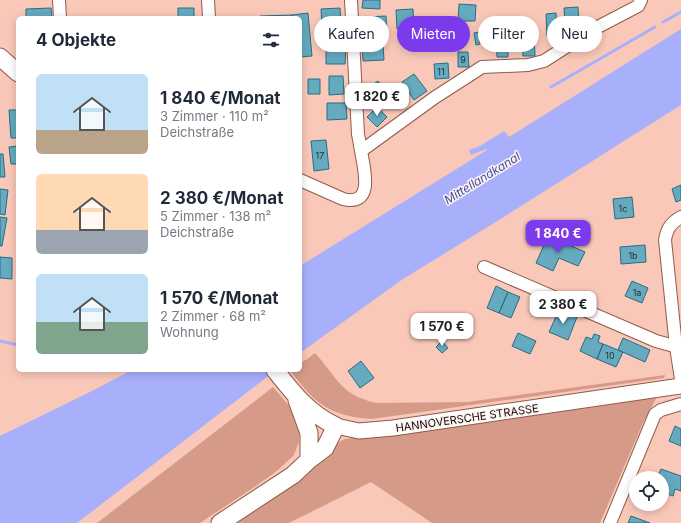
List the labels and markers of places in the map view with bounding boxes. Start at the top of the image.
pin: 1 820 € [340,83,414,117]
pin: 1 840 € [521,220,595,254]
pin: 2 380 € [526,291,600,325]
pin: 1 570 € [405,313,479,347]

